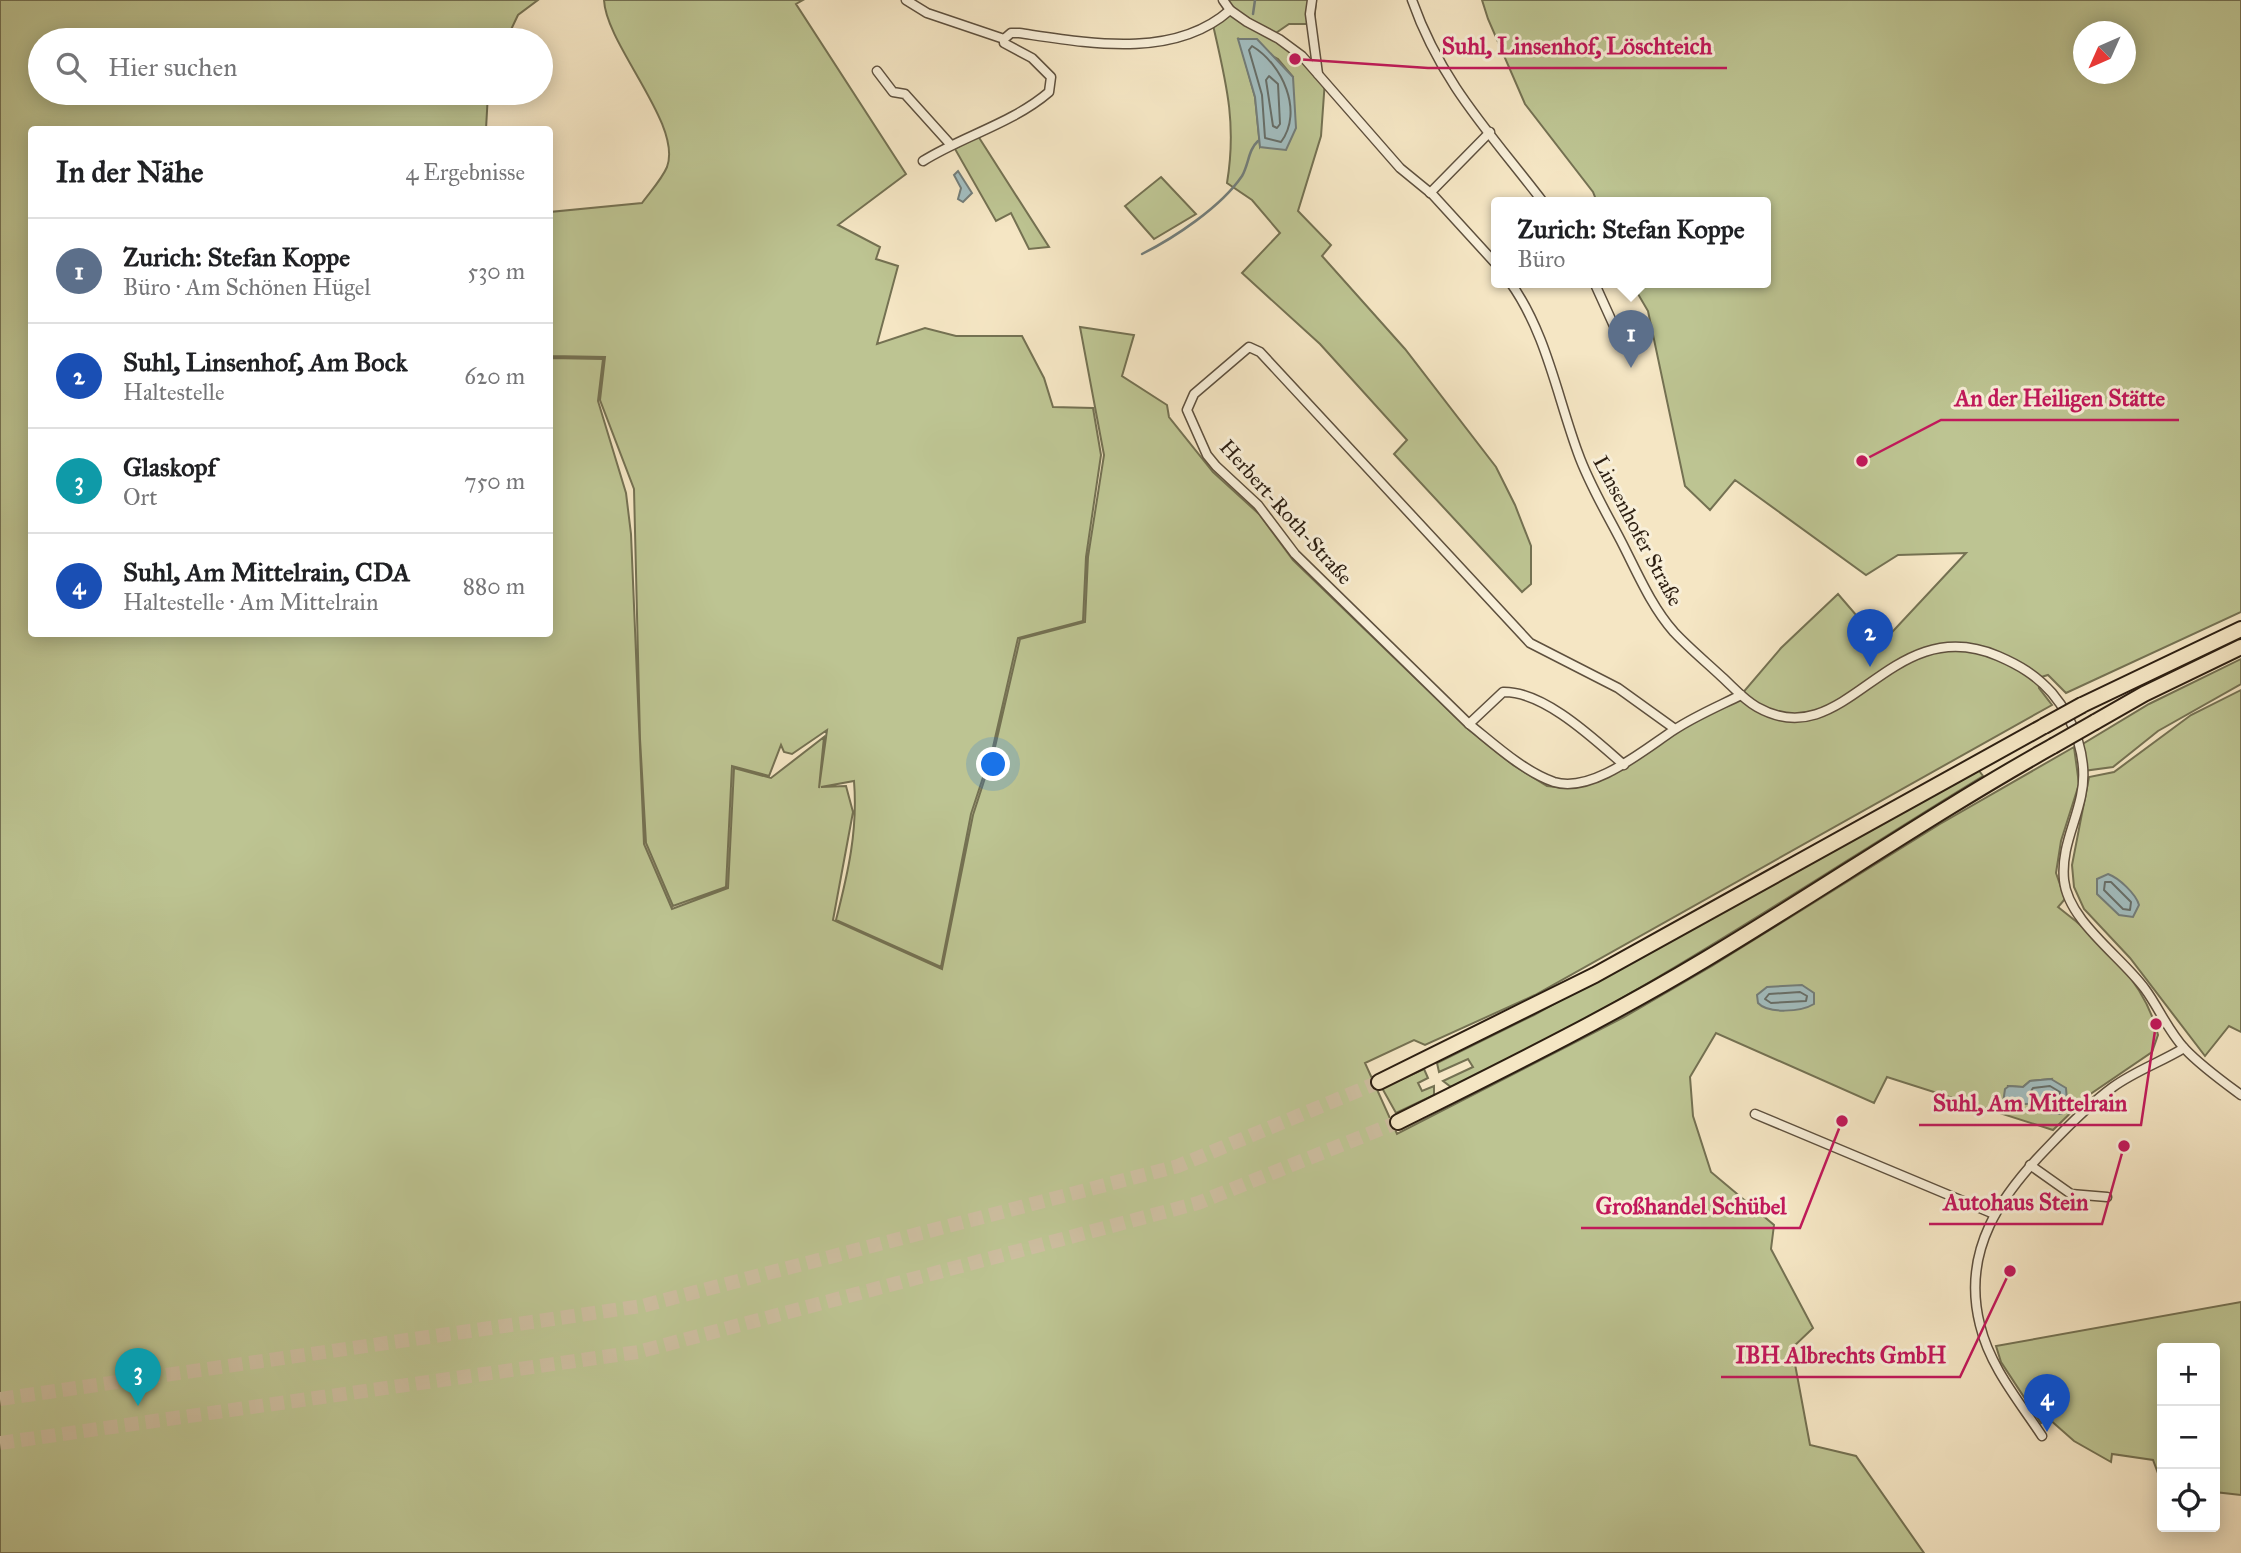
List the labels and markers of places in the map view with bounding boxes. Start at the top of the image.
callout: Suhl, Linsenhof, Löschteich [1428,24,1727,68]
pin: 1 [1608,310,1654,368]
callout: An der Heiligen Stätte [1941,376,2179,420]
pin: 2 [1847,609,1893,667]
callout: Suhl, Am Mittelrain [1919,1081,2141,1125]
callout: Autohaus Stein [1929,1180,2102,1224]
callout: Großhandel Schübel [1581,1184,1800,1228]
callout: IBH Albrechts GmbH [1721,1333,1960,1377]
pin: 3 [115,1348,161,1406]
pin: 4 [2024,1374,2070,1432]

